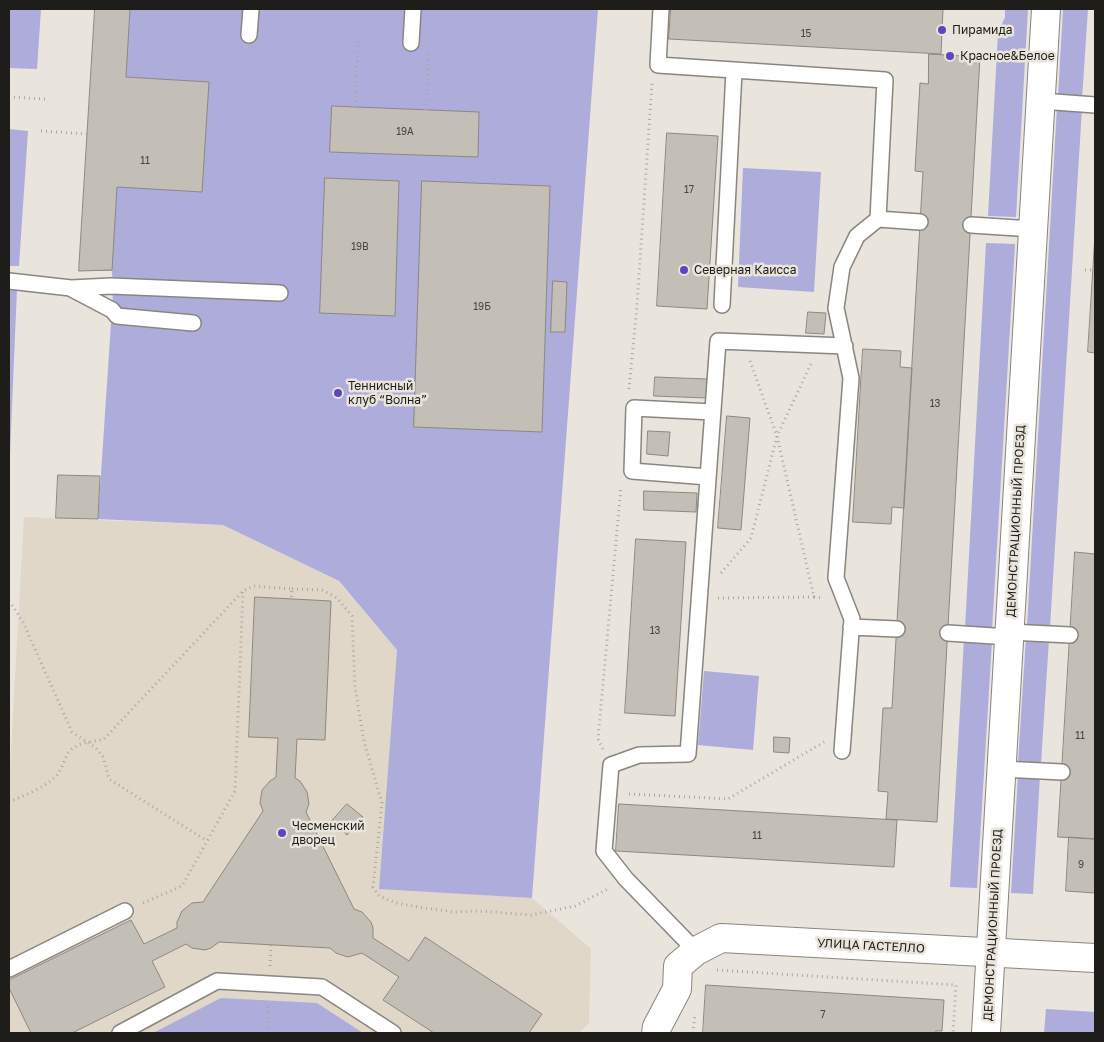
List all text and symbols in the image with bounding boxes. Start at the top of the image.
place label: Пирамида [952,23,1013,37]
marker: Пирамида [936,24,948,36]
house number: 15 [801,28,811,40]
place label: Красное&Белое [960,49,1055,63]
marker: Красное&Белое [944,50,956,62]
house number: 19А [396,126,414,138]
house number: 11 [140,155,150,167]
house number: 17 [684,184,694,196]
house number: 19В [351,241,369,253]
place label: Северная Каисса [694,263,796,277]
marker: Северная Каисса [678,264,690,276]
house number: 19Б [473,301,491,313]
place label: Теннисный клуб “Волна” [348,379,427,407]
marker: Теннисный клуб “Волна” [332,387,344,399]
house number: 13 [930,398,940,410]
street label: ДЕМОНСТРАЦИОННЫЙ ПРОЕЗД [1004,425,1028,617]
house number: 13 [650,625,660,637]
house number: 11 [1075,730,1085,742]
place label: Чесменский дворец [292,819,365,847]
marker: Чесменский дворец [276,827,288,839]
street label: ДЕМОНСТРАЦИОННЫЙ ПРОЕЗД [981,829,1005,1021]
house number: 11 [752,830,762,842]
house number: 9 [1078,859,1084,871]
street label: УЛИЦА ГАСТЕЛЛО [817,936,925,956]
house number: 7 [820,1009,826,1021]

